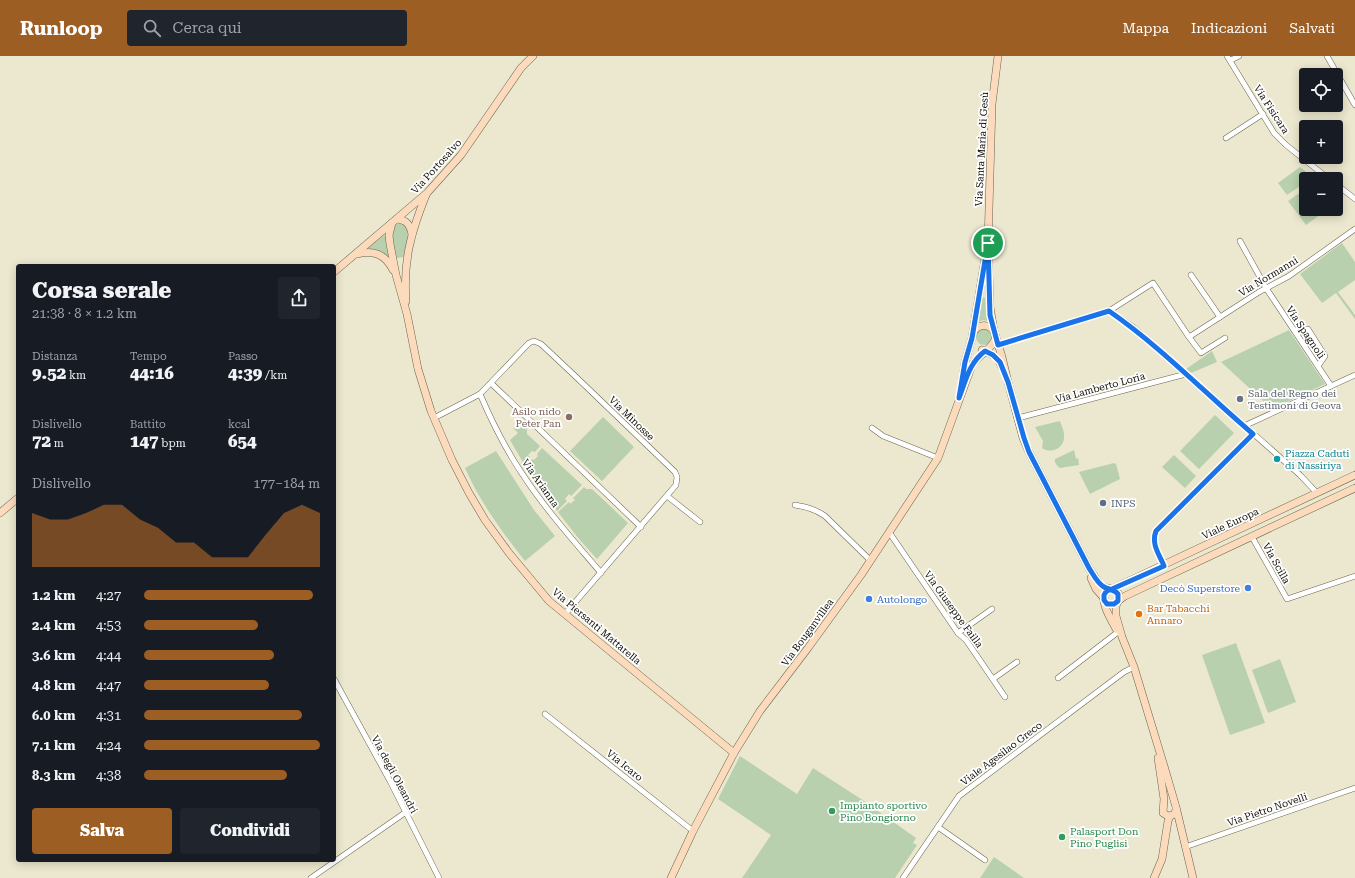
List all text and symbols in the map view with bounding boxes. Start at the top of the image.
search box [127,10,407,46]
text: Runloop [20,17,103,40]
icon: search [141,17,163,39]
text: Cerca qui [173,19,242,37]
text: Mappa [1122,20,1169,36]
text: Indicazioni [1191,20,1267,36]
text: Salvati [1289,20,1335,36]
map controls [1299,68,1343,216]
button: locate [1299,68,1343,112]
street label: Via Fisicara [1252,83,1292,136]
street label: Via Santa Maria di Gesù [973,91,990,207]
button: + [1299,120,1343,164]
street label: Via Portosalvo [409,137,464,196]
button: − [1299,172,1343,216]
pin [971,226,1005,260]
icon: arrive [977,232,999,254]
street label: Via Normanni [1237,254,1300,298]
button: share [278,277,320,319]
text: Corsa serale [32,278,172,303]
street label: Via Spagnoli [1284,304,1327,361]
text: 21:38 · 8 × 1.2 km [32,306,137,321]
text: Distanza [32,350,78,363]
text: Tempo [130,350,167,363]
text: Passo [228,350,258,363]
text: 9.52 [32,363,66,383]
text: 44:16 [130,363,174,383]
text: 4:39 [228,363,262,383]
text: km [66,369,86,382]
text: /km [262,369,287,382]
street label: Via Lamberto Loria [1054,370,1147,405]
place label: Sala del Regno dei Testimoni di Geova [1248,388,1342,411]
street label: Via Minosse [607,394,657,443]
marker: Sala del Regno dei Testimoni di Geova [1235,394,1245,404]
place label: Asilo nido Peter Pan [512,406,562,429]
marker: Asilo nido Peter Pan [564,412,574,422]
text: Dislivello [32,418,82,431]
text: Battito [130,418,166,431]
text: kcal [228,418,250,431]
text: 72 [32,431,51,451]
text: 147 [130,431,159,451]
text: 654 [228,431,257,451]
text: m [51,437,64,450]
text: bpm [159,437,186,450]
place label: Piazza Caduti di Nassiriya [1285,448,1350,471]
marker: Piazza Caduti di Nassiriya [1272,454,1282,464]
street label: Via Arianna [520,457,562,510]
text: Dislivello [32,476,91,491]
text: 177–184 m [253,476,320,491]
marker: INPS [1098,498,1108,508]
place label: INPS [1111,498,1136,509]
street label: Viale Europa [1200,505,1261,541]
street label: Via Scilla [1261,541,1293,586]
street label: Via Giuseppe Failla [922,569,986,650]
place label: Decò Superstore [1160,583,1241,594]
marker: Decò Superstore [1243,583,1253,593]
street label: Via Piersanti Mattarella [550,586,644,667]
text: 1.2 km [32,588,75,603]
text: 4:27 [96,588,121,603]
marker: Autolongo [864,594,874,604]
place label: Autolongo [877,594,927,605]
street label: Via Bouganvillea [779,596,836,668]
place label: Bar Tabacchi Annaro [1147,603,1210,626]
marker: Bar Tabacchi Annaro [1134,609,1144,619]
text: 2.4 km [32,618,75,633]
text: 4:53 [96,618,121,633]
text: 3.6 km [32,648,75,663]
text: 4:44 [96,648,121,663]
text: 4.8 km [32,678,75,693]
text: 4:47 [96,678,121,693]
text: 6.0 km [32,708,75,723]
text: 4:31 [96,708,121,723]
street label: Viale Agesilao Greco [959,719,1044,788]
street label: Via degli Oleandri [369,733,420,815]
text: 7.1 km [32,738,75,753]
text: 4:24 [96,738,121,753]
street label: Via Icaro [605,748,645,783]
text: 8.3 km [32,768,75,783]
text: 4:38 [96,768,121,783]
street label: Via Pietro Novelli [1226,791,1309,828]
place label: Impianto sportivo Pino Bongiorno [840,800,927,823]
marker: Impianto sportivo Pino Bongiorno [827,806,837,816]
button: Salva [32,808,172,854]
button: Condividi [180,808,320,854]
place label: Palasport Don Pino Puglisi [1070,826,1139,849]
marker: Palasport Don Pino Puglisi [1057,832,1067,842]

